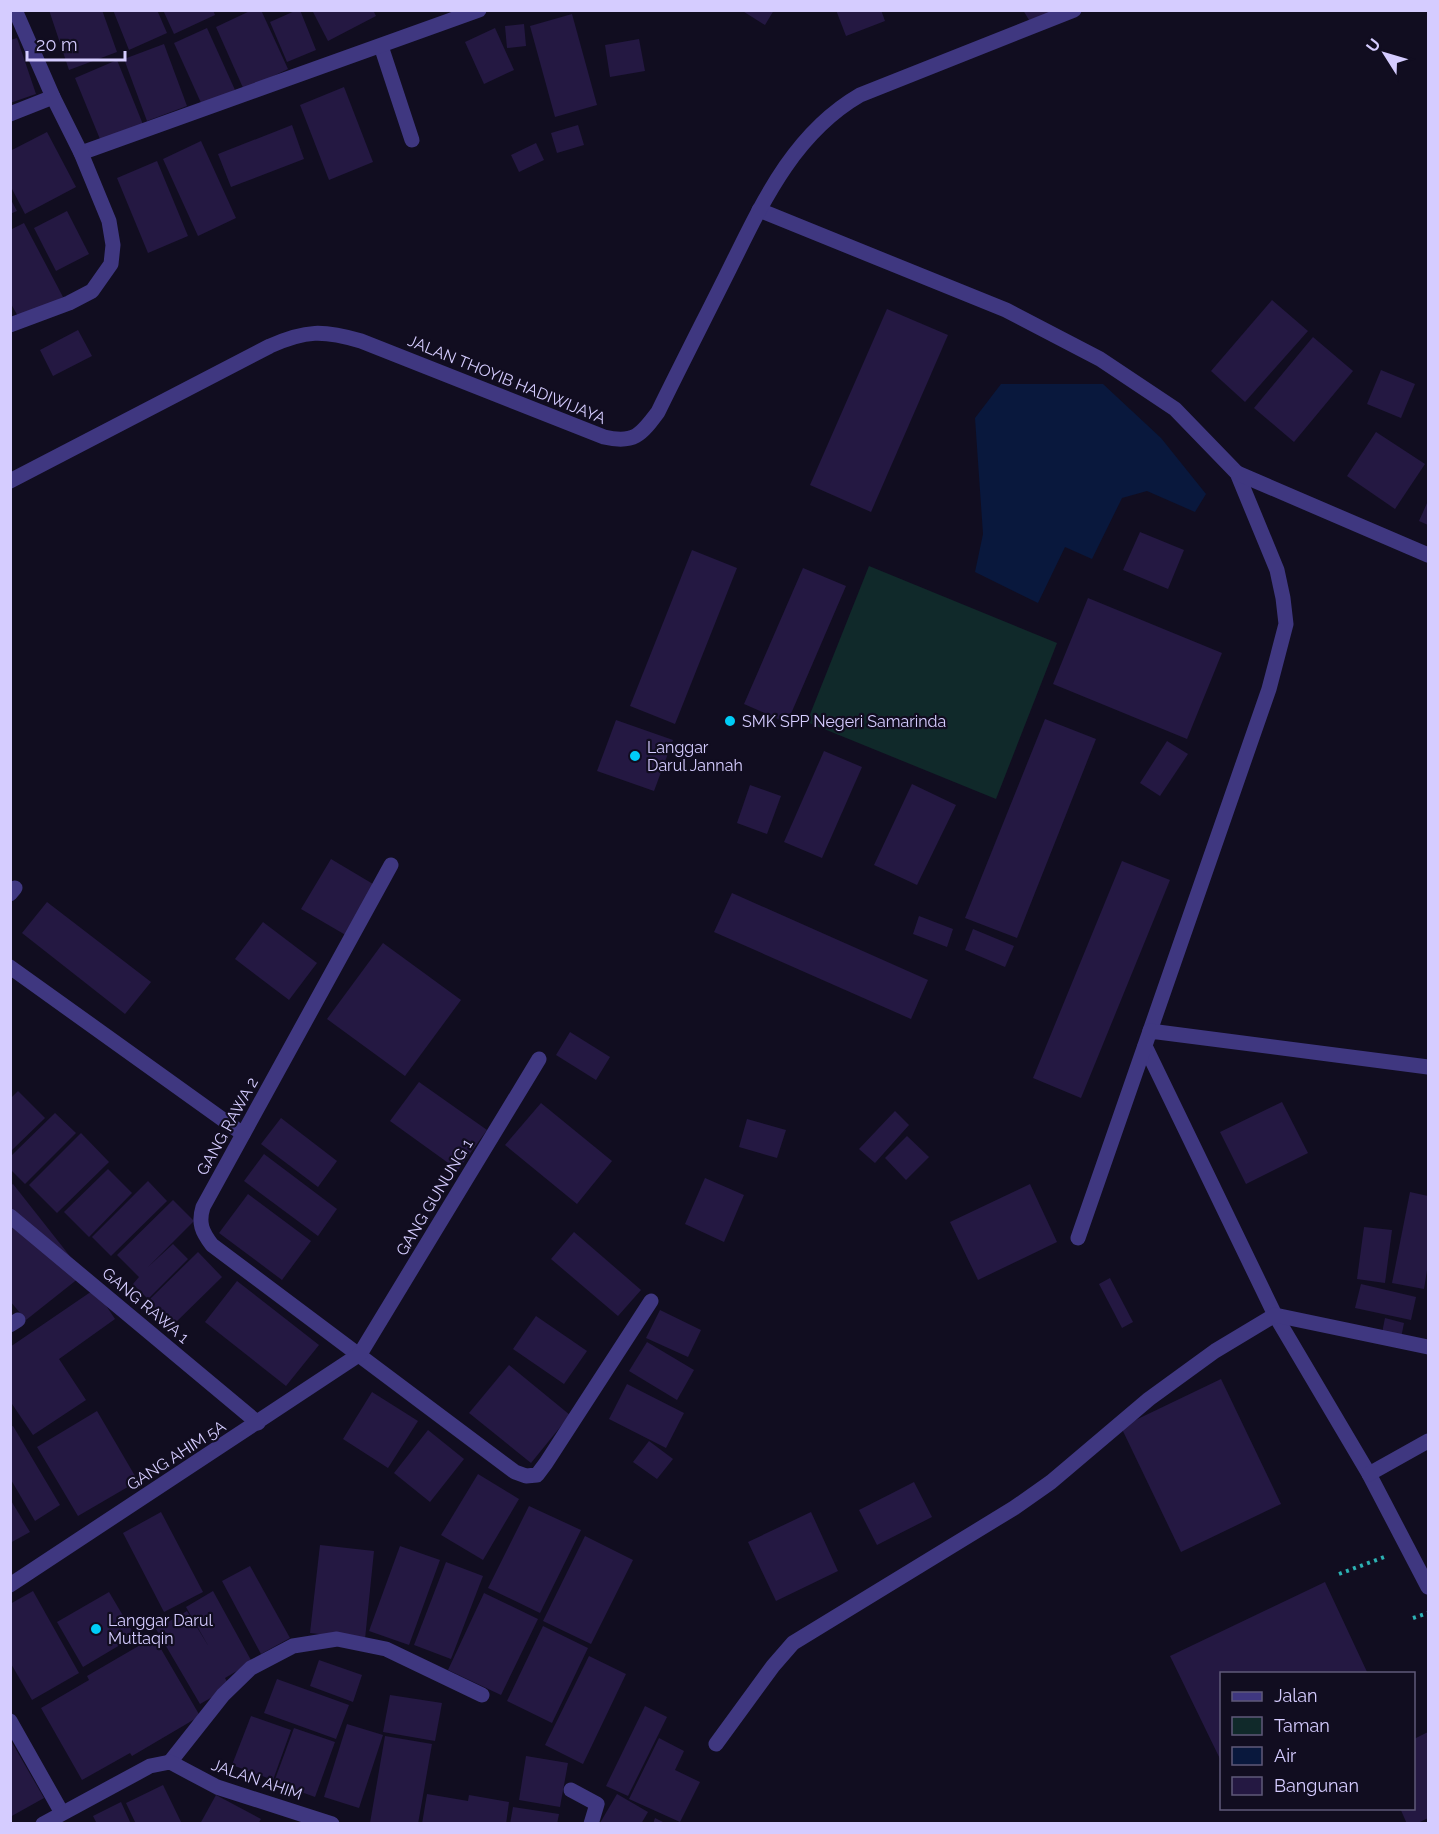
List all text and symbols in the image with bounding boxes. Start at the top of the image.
scale bar [27,24,124,62]
north arrow [1355,24,1415,84]
text: 20 m [36,34,78,55]
text: U [1362,35,1385,56]
street label: JALAN THOYIB HADIWIJAYA [405,331,609,428]
place label: SMK SPP Negeri Samarinda [742,712,946,731]
marker: SMK SPP Negeri Samarinda [723,714,737,728]
place label: Langgar Darul Jannah [647,738,743,775]
marker: Langgar Darul Jannah [628,749,642,763]
street label: GANG RAWA 2 [193,1074,262,1178]
street label: GANG GUNUNG 1 [392,1135,477,1259]
street label: GANG RAWA 1 [98,1264,193,1347]
street label: GANG AHIM 5A [123,1416,229,1494]
place label: Langgar Darul Muttaqin [108,1611,213,1648]
marker: Langgar Darul Muttaqin [89,1622,103,1636]
legend [1220,1672,1415,1810]
text: Jalan [1274,1685,1318,1706]
text: Taman [1274,1715,1330,1736]
text: Air [1274,1745,1297,1766]
street label: JALAN AHIM [209,1755,305,1804]
text: Bangunan [1274,1775,1359,1796]

